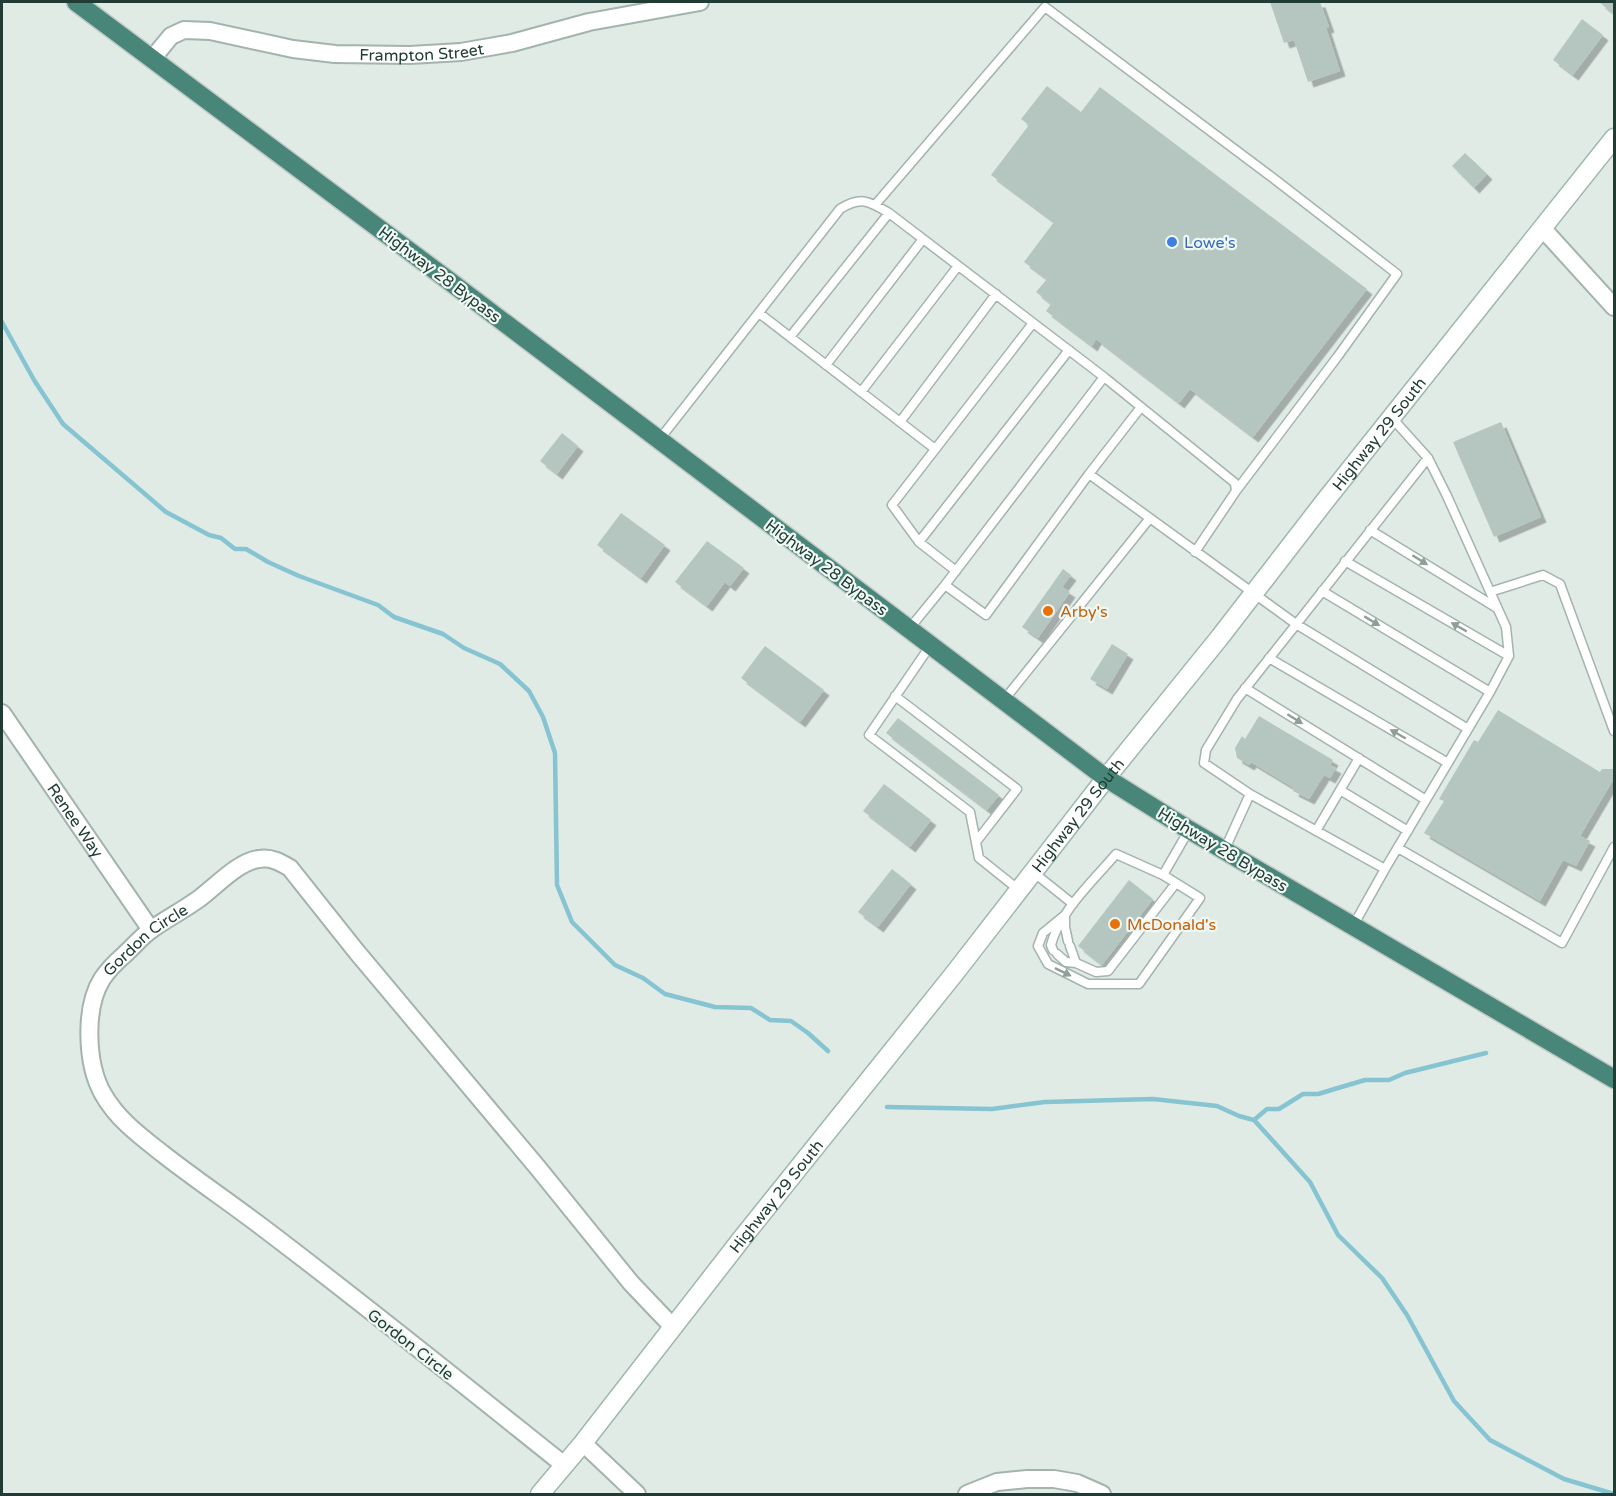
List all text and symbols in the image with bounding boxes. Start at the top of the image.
street label: Frampton Street [359,39,485,66]
street label: Highway 28 Bypass [374,222,504,327]
place label: Lowe's [1184,233,1236,253]
marker: Lowe's [1165,235,1179,249]
street label: Highway 29 South [1328,374,1431,495]
street label: Highway 28 Bypass [761,515,891,620]
one-way arrow [1412,555,1428,566]
place label: Arby's [1060,602,1108,622]
marker: Arby's [1041,604,1055,618]
one-way arrow [1364,615,1380,626]
one-way arrow [1450,622,1467,632]
one-way arrow [1287,713,1303,724]
one-way arrow [1390,728,1406,739]
street label: Highway 29 South [1028,755,1129,877]
street label: Renee Way [42,780,107,862]
street label: Highway 28 Bypass [1154,803,1291,897]
street label: Gordon Circle [99,900,192,981]
place label: McDonald's [1127,915,1216,935]
marker: McDonald's [1108,917,1122,931]
one-way arrow [1054,967,1071,976]
street label: Highway 29 South [725,1136,828,1257]
street label: Gordon Circle [363,1305,458,1385]

